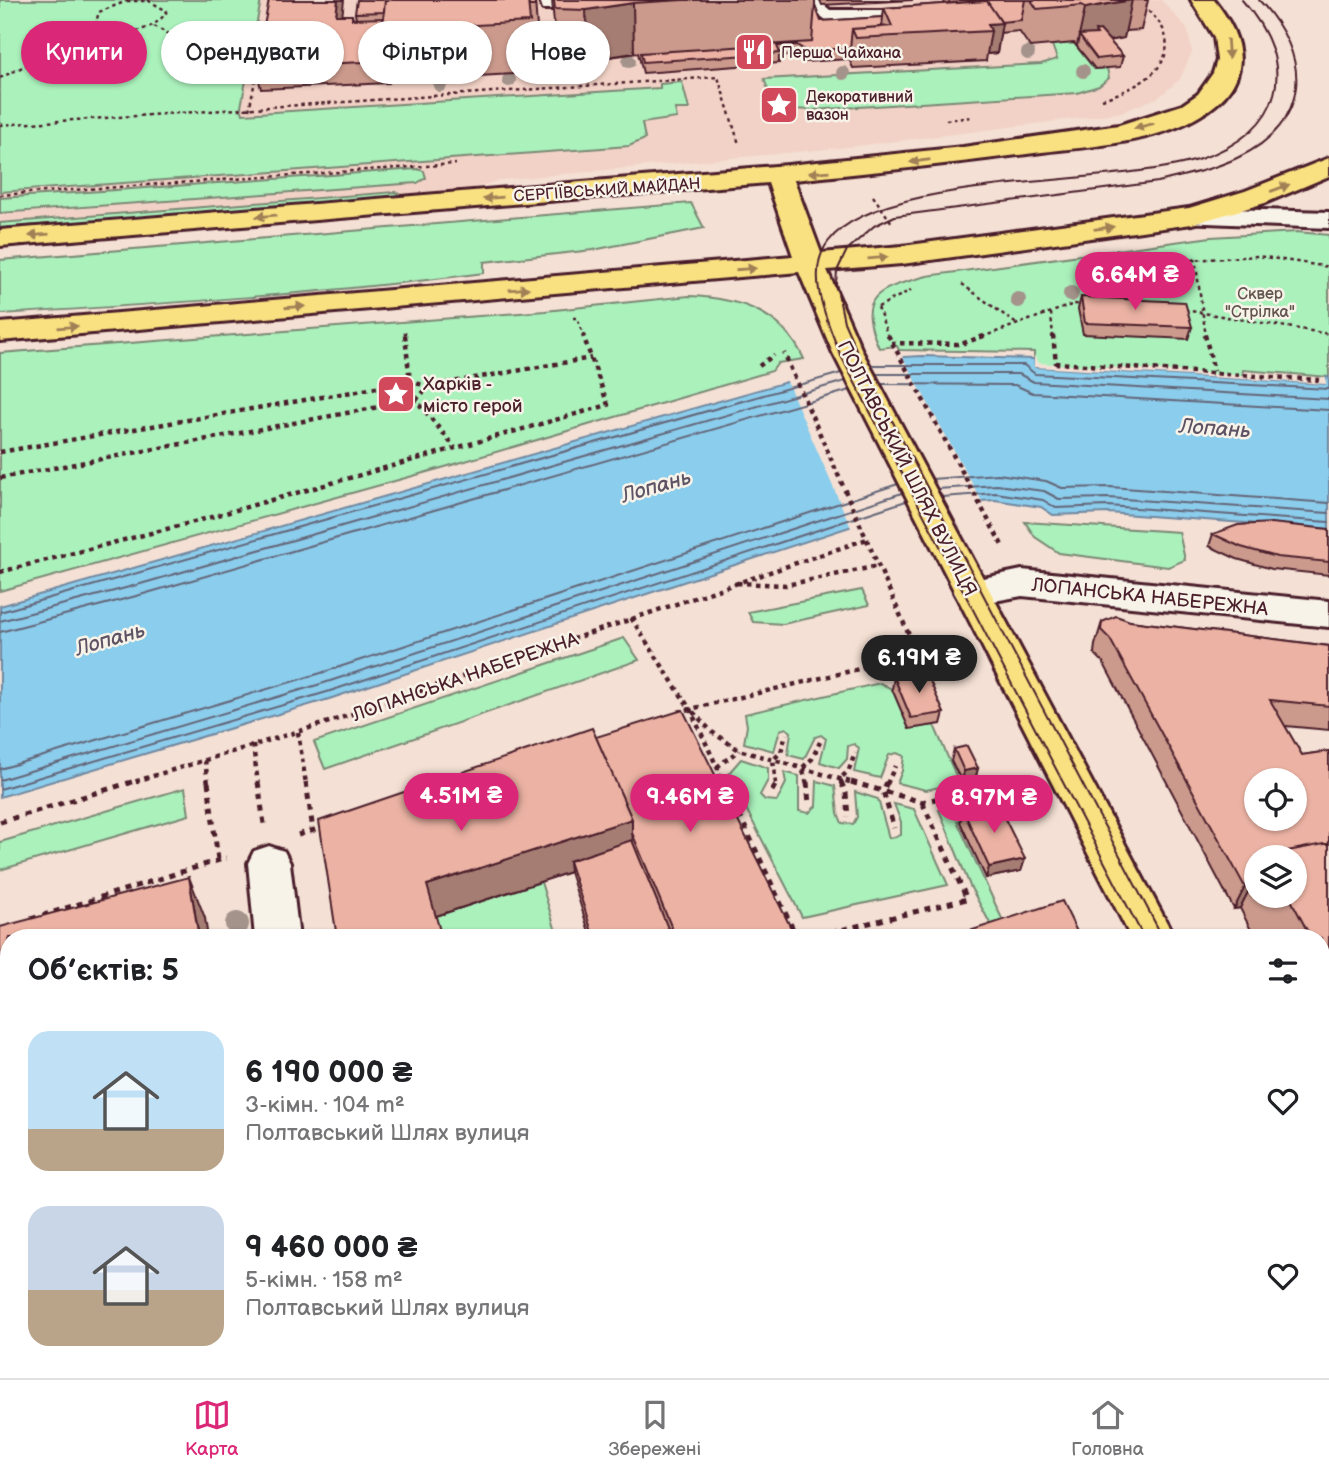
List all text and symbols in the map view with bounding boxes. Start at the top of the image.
chip: Купити [21,21,147,84]
chip: Орендувати [161,21,344,84]
chip: Фільтри [358,21,492,84]
chip: Нове [506,21,610,84]
restaurant icon: Перша Чайхана [733,31,775,73]
one-way arrow [1223,38,1234,60]
place label: Перша Чайхана [781,44,902,63]
place icon: Декоративний вазон [758,84,800,126]
place label: Декоративний вазон [806,88,913,125]
one-way arrow [1133,121,1155,132]
one-way arrow [909,156,931,167]
one-way arrow [808,167,830,178]
street label: СЕРГІЇВСЬКИЙ МАЙДАН [513,172,701,206]
one-way arrow [1269,182,1290,193]
one-way arrow [481,193,503,204]
one-way arrow [255,211,277,222]
one-way arrow [1093,223,1115,234]
one-way arrow [28,230,50,241]
one-way arrow [867,252,889,263]
pin: 6.64M ₴ [1070,252,1200,312]
text: 6.64M ₴ [1091,261,1179,289]
one-way arrow [735,263,757,274]
one-way arrow [508,283,530,294]
park label: Сквер "Стрілка" [1225,285,1295,322]
one-way arrow [284,301,306,312]
one-way arrow [57,321,79,332]
street label: ПОЛТАВСЬКИЙ ШЛЯХ ВУЛИЦЯ [832,337,981,600]
place icon: Харків - місто герой [375,373,417,415]
place label: Харків - місто герой [423,373,523,418]
water label: Лопань [1177,413,1251,443]
water label: Лопань [617,465,694,509]
street label: ЛОПАНСЬКА НАБЕРЕЖНА [1030,574,1270,621]
water label: Лопань [71,618,148,662]
street label: ЛОПАНСЬКА НАБЕРЕЖНА [348,628,582,727]
pin: 6.19M ₴ [854,636,984,695]
text: 6.19M ₴ [877,644,961,672]
map controls [1244,768,1307,908]
button: locate [1244,768,1307,831]
pin: 4.51M ₴ [396,774,526,833]
pin: 9.46M ₴ [625,774,755,834]
pin: 8.97M ₴ [929,776,1059,835]
text: 4.51M ₴ [420,782,502,810]
text: 9.46M ₴ [646,783,734,811]
text: 8.97M ₴ [951,784,1037,812]
button: layers [1244,845,1307,908]
icon: filters [1264,952,1302,990]
text: Об’єктів: 5 [28,953,179,989]
text: 6 190 000 ₴ [245,1055,412,1091]
icon: home [84,1059,168,1143]
icon: heart [1264,1082,1302,1120]
text: 3-кімн. · 104 m² [245,1091,405,1119]
text: Полтавський Шлях вулиця [245,1119,530,1147]
text: 9 460 000 ₴ [245,1230,418,1266]
icon: home [84,1234,168,1318]
icon: heart [1264,1257,1302,1295]
text: 5-кімн. · 158 m² [245,1266,403,1294]
text: Полтавський Шлях вулиця [245,1294,530,1322]
tab: Карта [185,1396,239,1461]
tab: Збережені [608,1396,701,1461]
tab: Головна [1071,1396,1144,1461]

